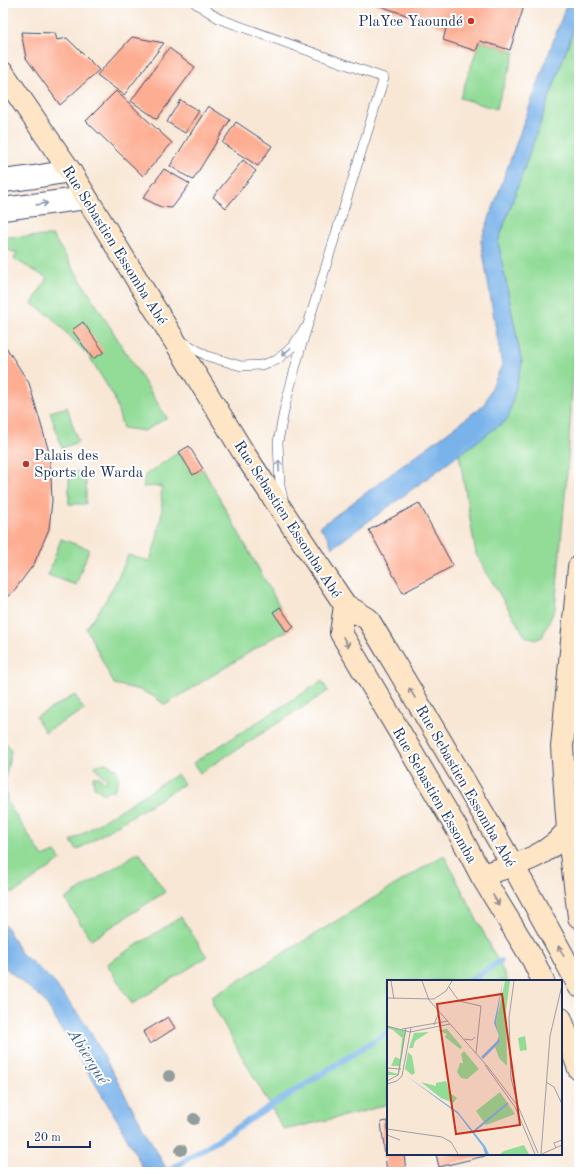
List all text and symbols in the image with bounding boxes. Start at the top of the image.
place label: PlaYce Yaoundé [358,15,463,30]
marker: PlaYce Yaoundé [466,16,476,26]
street label: Rue Sebastien Essomba Abé [59,164,169,328]
one-way arrow [35,200,48,208]
one-way arrow [281,347,291,356]
street label: Rue Sebastien Essomba Abé [230,438,343,601]
place label: Palais des Sports de Warda [34,449,144,481]
marker: Palais des Sports de Warda [21,459,31,469]
one-way arrow [275,460,283,473]
one-way arrow [343,636,351,648]
one-way arrow [408,688,416,699]
street label: Rue Sebastien Essomba Abé [412,702,520,870]
street label: Rue Sebastien Essomba [389,724,481,866]
one-way arrow [492,894,500,905]
one-way arrow [556,945,564,957]
inset map [387,980,562,1155]
water label: Abiergué [64,1026,111,1089]
scale bar [28,1123,90,1149]
text: 20 m [34,1132,61,1144]

